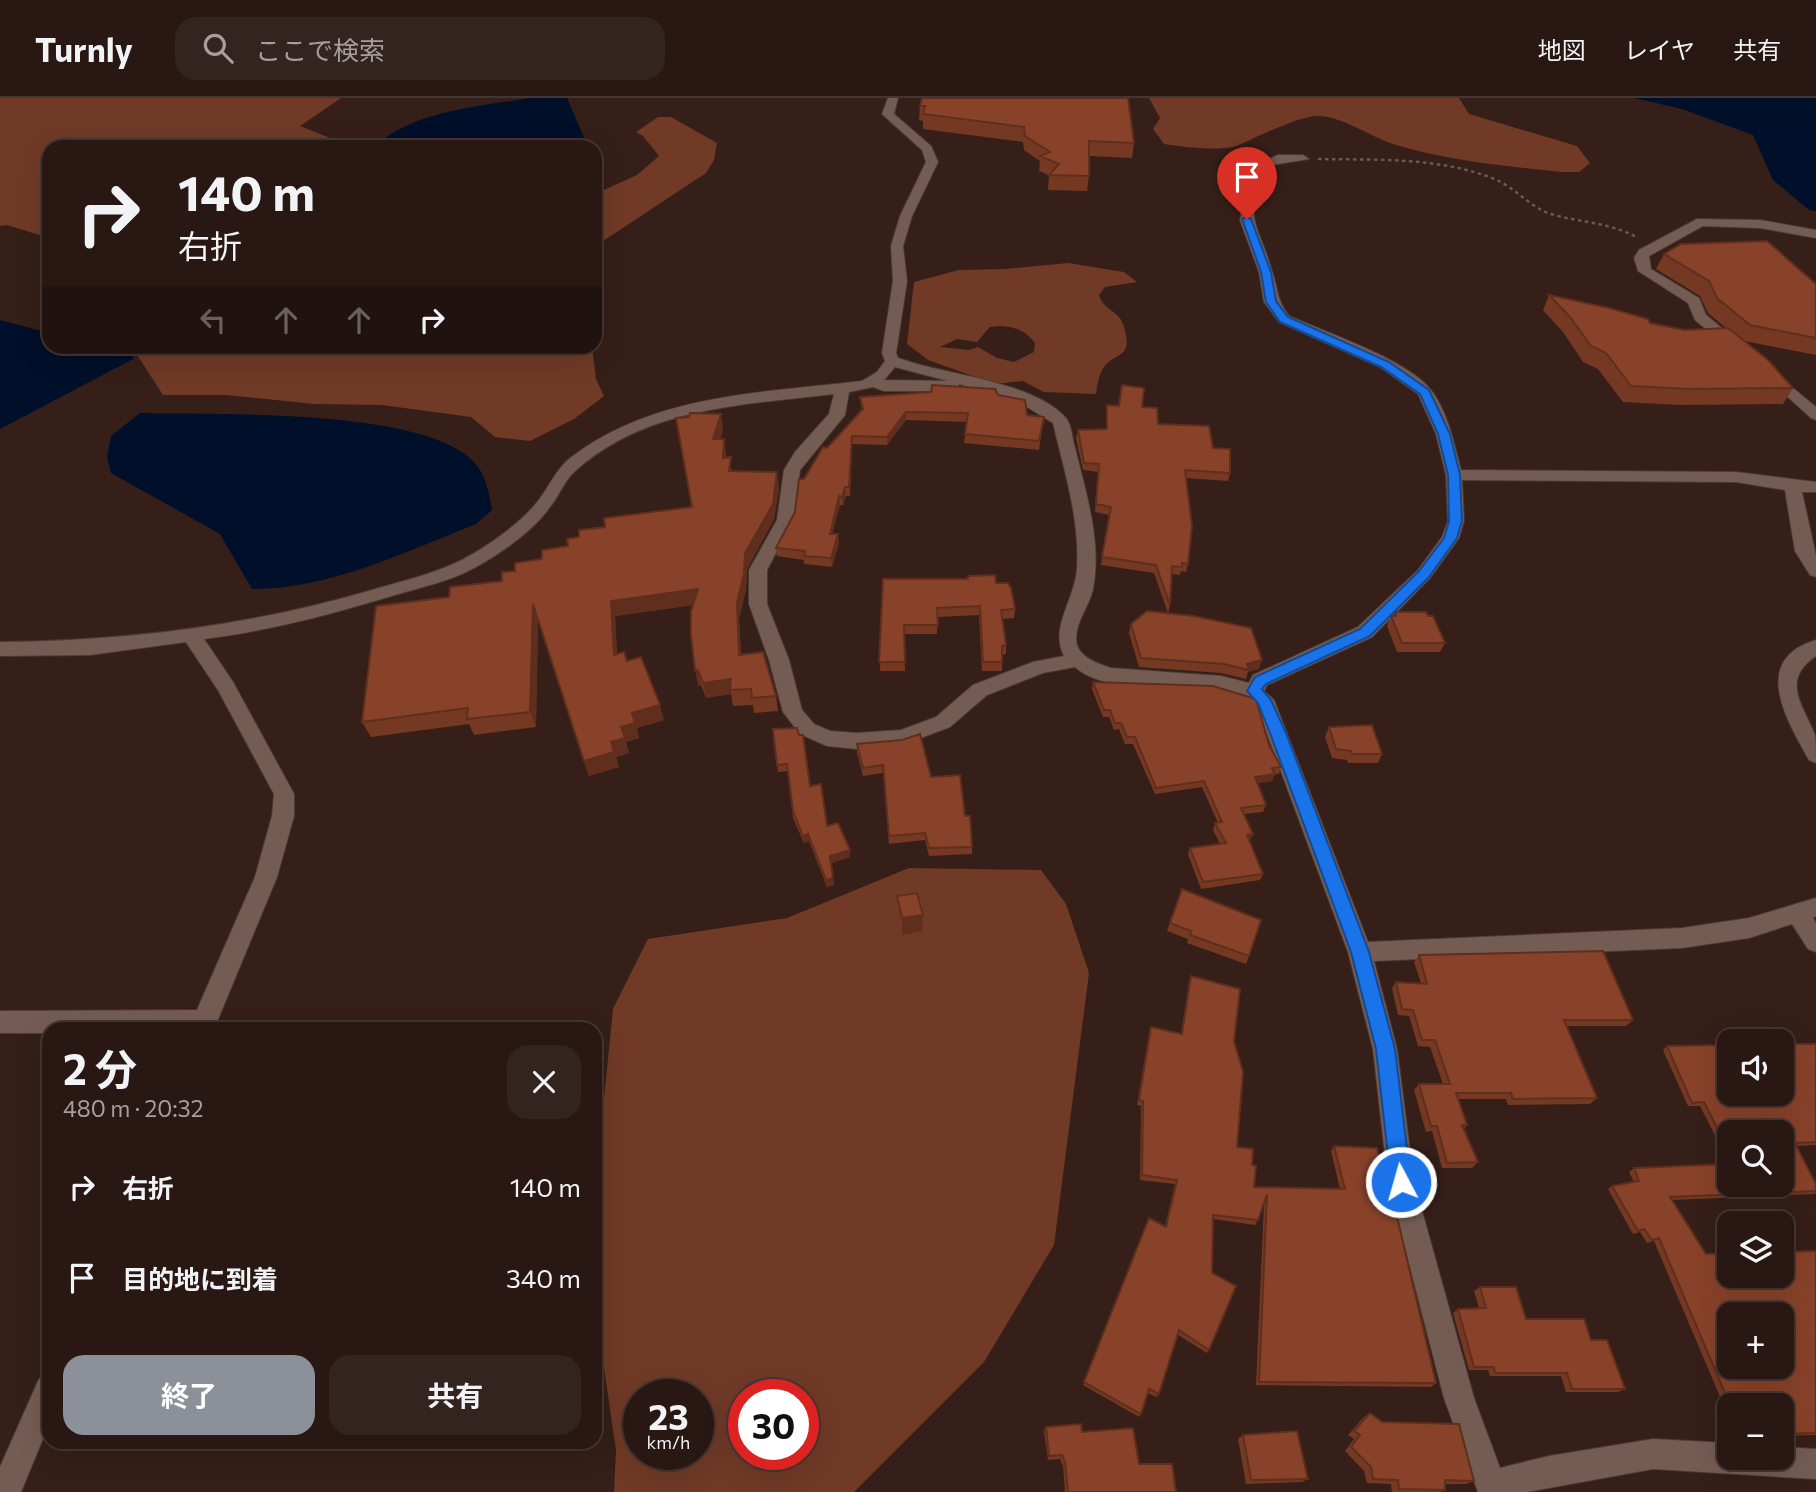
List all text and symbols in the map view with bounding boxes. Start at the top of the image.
search box [175,17,665,80]
text: Turnly [35,28,133,69]
icon: search [199,29,237,67]
text: ここで検索 [255,34,385,65]
text: 地図 [1538,35,1586,64]
text: レイヤ [1624,35,1695,64]
text: 共有 [1733,35,1781,64]
pin [1217,147,1277,219]
icon: arrive [1228,158,1266,196]
text: 140 m [178,161,315,221]
icon: right [63,168,154,259]
text: 右折 [178,225,242,265]
icon: left [194,301,232,339]
icon: ahead [267,301,305,339]
icon: ahead [340,301,378,339]
icon: right [413,301,451,339]
map controls [1717,1029,1794,1470]
button: sound [1717,1029,1794,1106]
text: 2 分 [63,1042,137,1094]
button: close [507,1045,581,1119]
text: 480 m · 20:32 [63,1094,203,1122]
button: search [1717,1120,1794,1197]
position arrow [1364,1145,1438,1219]
icon: right [63,1168,101,1206]
text: 140 m [510,1171,581,1202]
text: 右折 [122,1172,174,1203]
button: layers [1717,1211,1794,1288]
icon: arrive [63,1259,101,1297]
text: 340 m [506,1262,581,1293]
text: 目的地に到着 [122,1263,278,1294]
button: + [1717,1302,1794,1379]
button: 終了 [63,1355,315,1435]
button: 共有 [329,1355,581,1435]
speed limit sign: 30 [728,1379,819,1470]
button: − [1717,1393,1794,1470]
text: 23 [648,1394,689,1437]
text: km/h [647,1431,690,1453]

